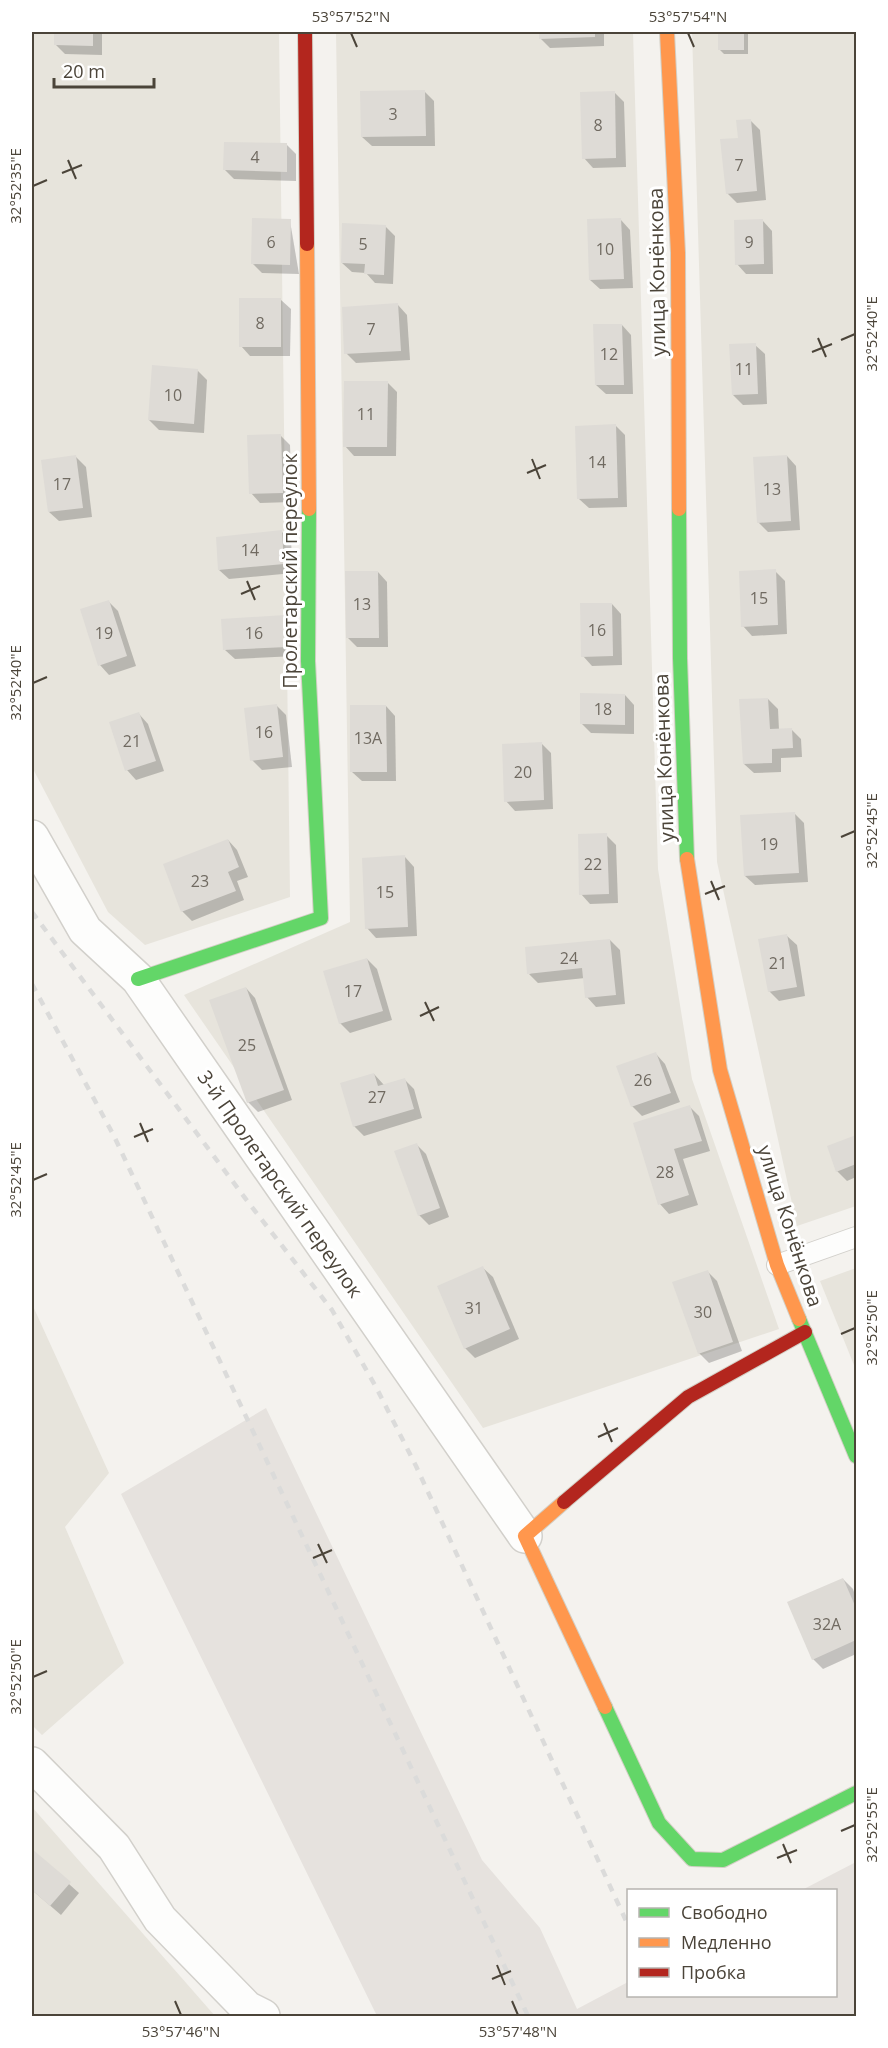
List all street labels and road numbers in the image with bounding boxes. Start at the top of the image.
street label: улица Конёнкова [642,187,671,357]
street label: Пролетарский переулок [276,452,303,689]
street label: улица Конёнкова [647,673,680,843]
street label: 3-й Пролетарский переулок [191,1065,370,1303]
street label: улица Конёнкова [752,1141,829,1310]

